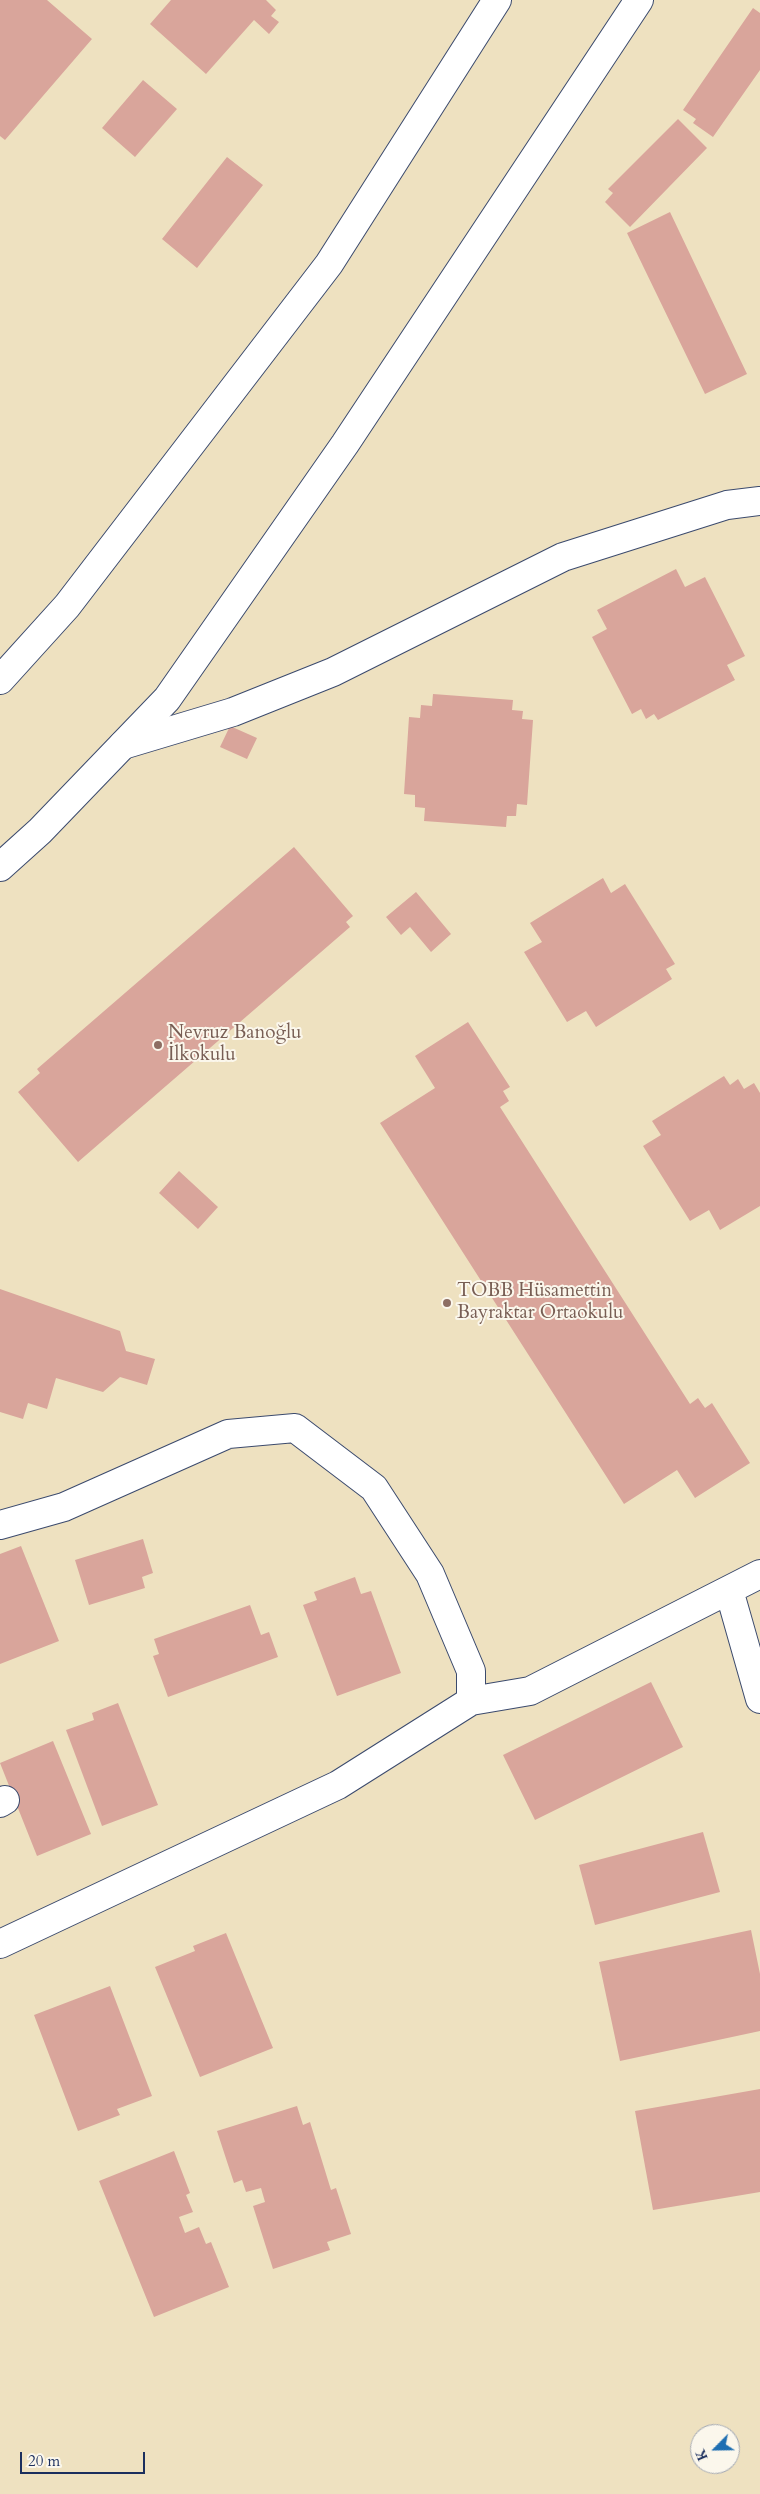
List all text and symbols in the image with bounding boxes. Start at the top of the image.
place label: Nevruz Banoğlu İlkokulu [168,1023,302,1067]
marker: Nevruz Banoğlu İlkokulu [152,1039,164,1051]
place label: TOBB Hüsamettin Bayraktar Ortaokulu [457,1281,623,1325]
marker: TOBB Hüsamettin Bayraktar Ortaokulu [441,1297,453,1309]
north arrow [690,2424,740,2474]
scale bar [22,2442,148,2474]
text: K [691,2446,713,2464]
text: 20 m [28,2451,60,2471]

